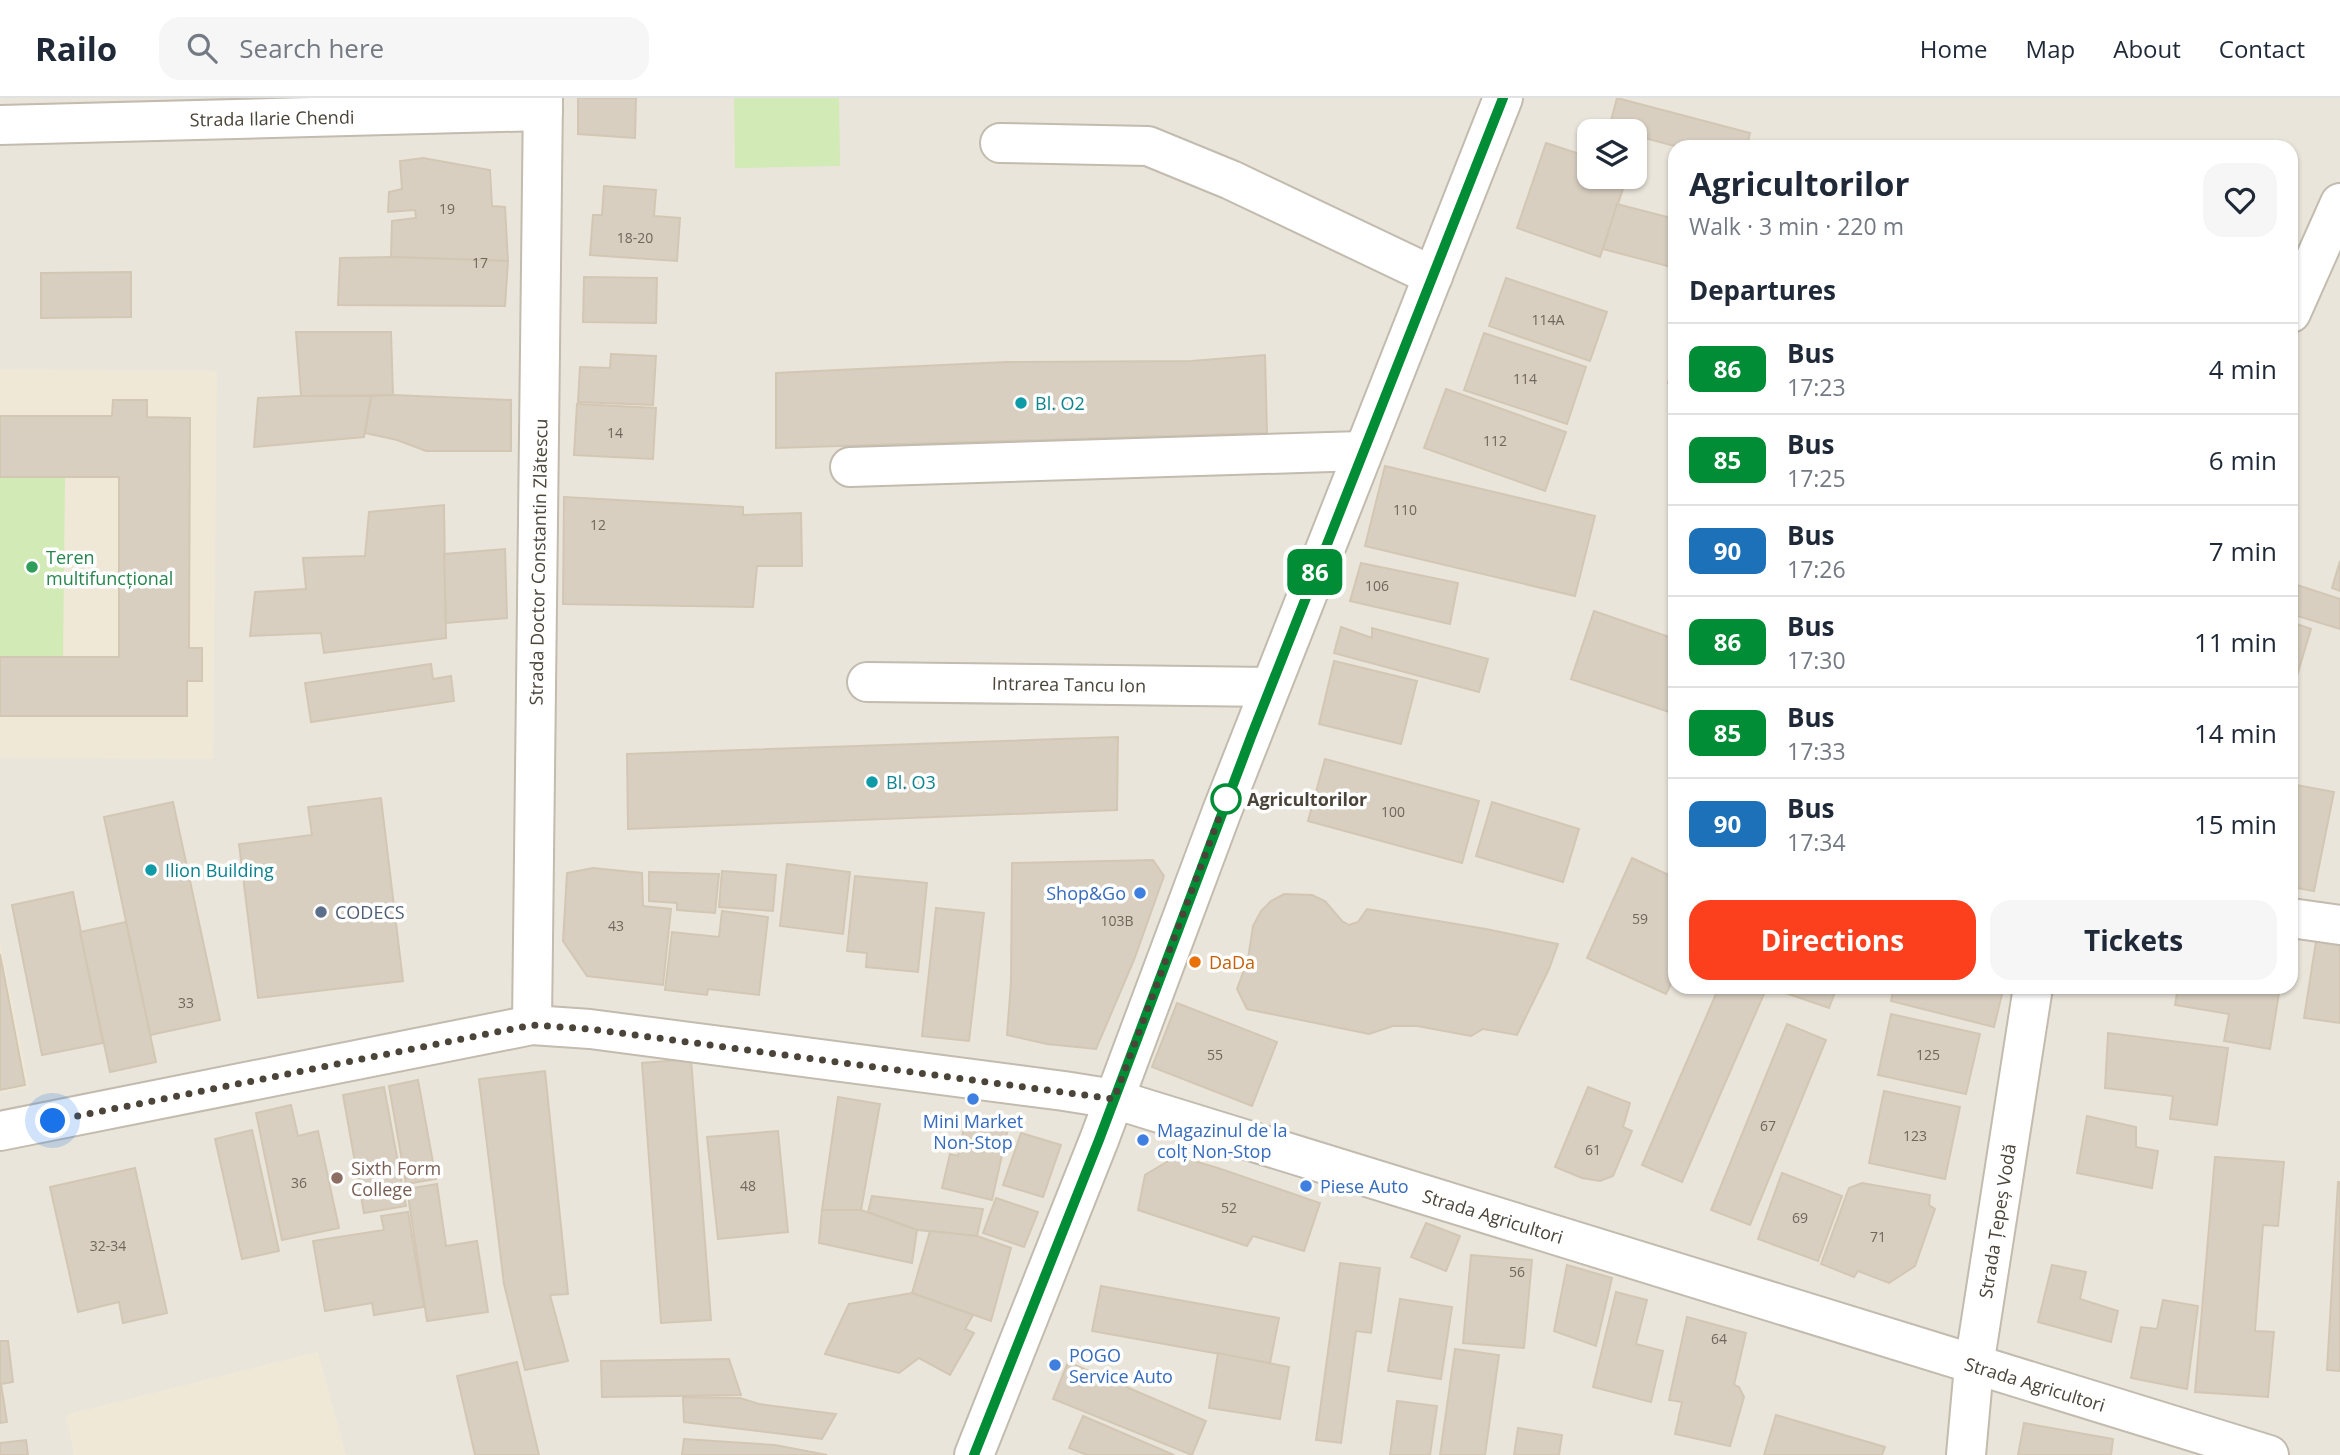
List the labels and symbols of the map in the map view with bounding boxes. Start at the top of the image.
street label: Strada Ilarie Chendi [189,105,355,131]
house number: 19 [439,199,455,218]
house number: 18-20 [617,228,653,247]
house number: 17 [472,253,488,272]
house number: 114A [1532,310,1565,329]
house number: 114 [1513,369,1537,388]
place label: Bl. O2 [1035,391,1085,415]
marker: Bl. O2 [1013,395,1029,411]
street label: Strada Doctor Constantin Zlătescu [524,418,552,706]
house number: 14 [607,423,623,442]
house number: 112 [1483,431,1507,450]
house number: 110 [1393,500,1417,519]
house number: 12 [590,515,606,534]
place label: Teren multifuncțional [46,545,173,590]
line badge: 86 [1284,549,1346,595]
marker: Teren multifuncțional [24,559,40,575]
house number: 106 [1365,576,1389,595]
street label: Intrarea Tancu Ion [992,671,1146,697]
place label: Bl. O3 [886,770,936,794]
marker: Bl. O3 [864,774,880,790]
marker: Agricultorilor [1211,784,1241,814]
place label: Agricultorilor [1247,787,1367,811]
house number: 100 [1381,802,1405,821]
place label: Ilion Building [165,858,274,882]
marker: Ilion Building [143,862,159,878]
place label: Shop&Go [1046,881,1126,905]
marker: Shop&Go [1132,885,1148,901]
place label: CODECS [335,900,405,924]
marker: CODECS [313,904,329,920]
house number: 59 [1632,909,1648,928]
house number: 103B [1100,911,1134,930]
house number: 43 [608,916,624,935]
place label: DaDa [1209,950,1255,974]
marker: DaDa [1187,954,1203,970]
house number: 33 [178,993,194,1012]
house number: 55 [1207,1045,1223,1064]
house number: 125 [1916,1045,1940,1064]
marker: Mini Market Non-Stop [965,1091,981,1107]
your location [35,1103,70,1138]
place label: Mini Market Non-Stop [923,1109,1023,1154]
house number: 67 [1760,1116,1776,1135]
place label: Magazinul de la colț Non-Stop [1157,1118,1288,1163]
house number: 123 [1903,1126,1927,1145]
marker: Magazinul de la colț Non-Stop [1135,1132,1151,1148]
house number: 61 [1585,1140,1601,1159]
street label: Strada Țepeș Vodă [1973,1142,2021,1300]
place label: Sixth Form College [351,1156,441,1201]
marker: Sixth Form College [329,1170,345,1186]
house number: 36 [291,1173,307,1192]
place label: Piese Auto [1320,1174,1409,1198]
house number: 48 [740,1176,756,1195]
marker: Piese Auto [1298,1178,1314,1194]
street label: Strada Agricultori [1420,1183,1566,1249]
house number: 52 [1221,1198,1237,1217]
house number: 69 [1792,1208,1808,1227]
house number: 71 [1870,1227,1886,1246]
house number: 32-34 [90,1236,126,1255]
house number: 56 [1509,1262,1525,1281]
house number: 64 [1711,1329,1727,1348]
place label: POGO Service Auto [1069,1343,1173,1388]
street label: Strada Agricultori [1962,1351,2108,1417]
marker: POGO Service Auto [1047,1357,1063,1373]

